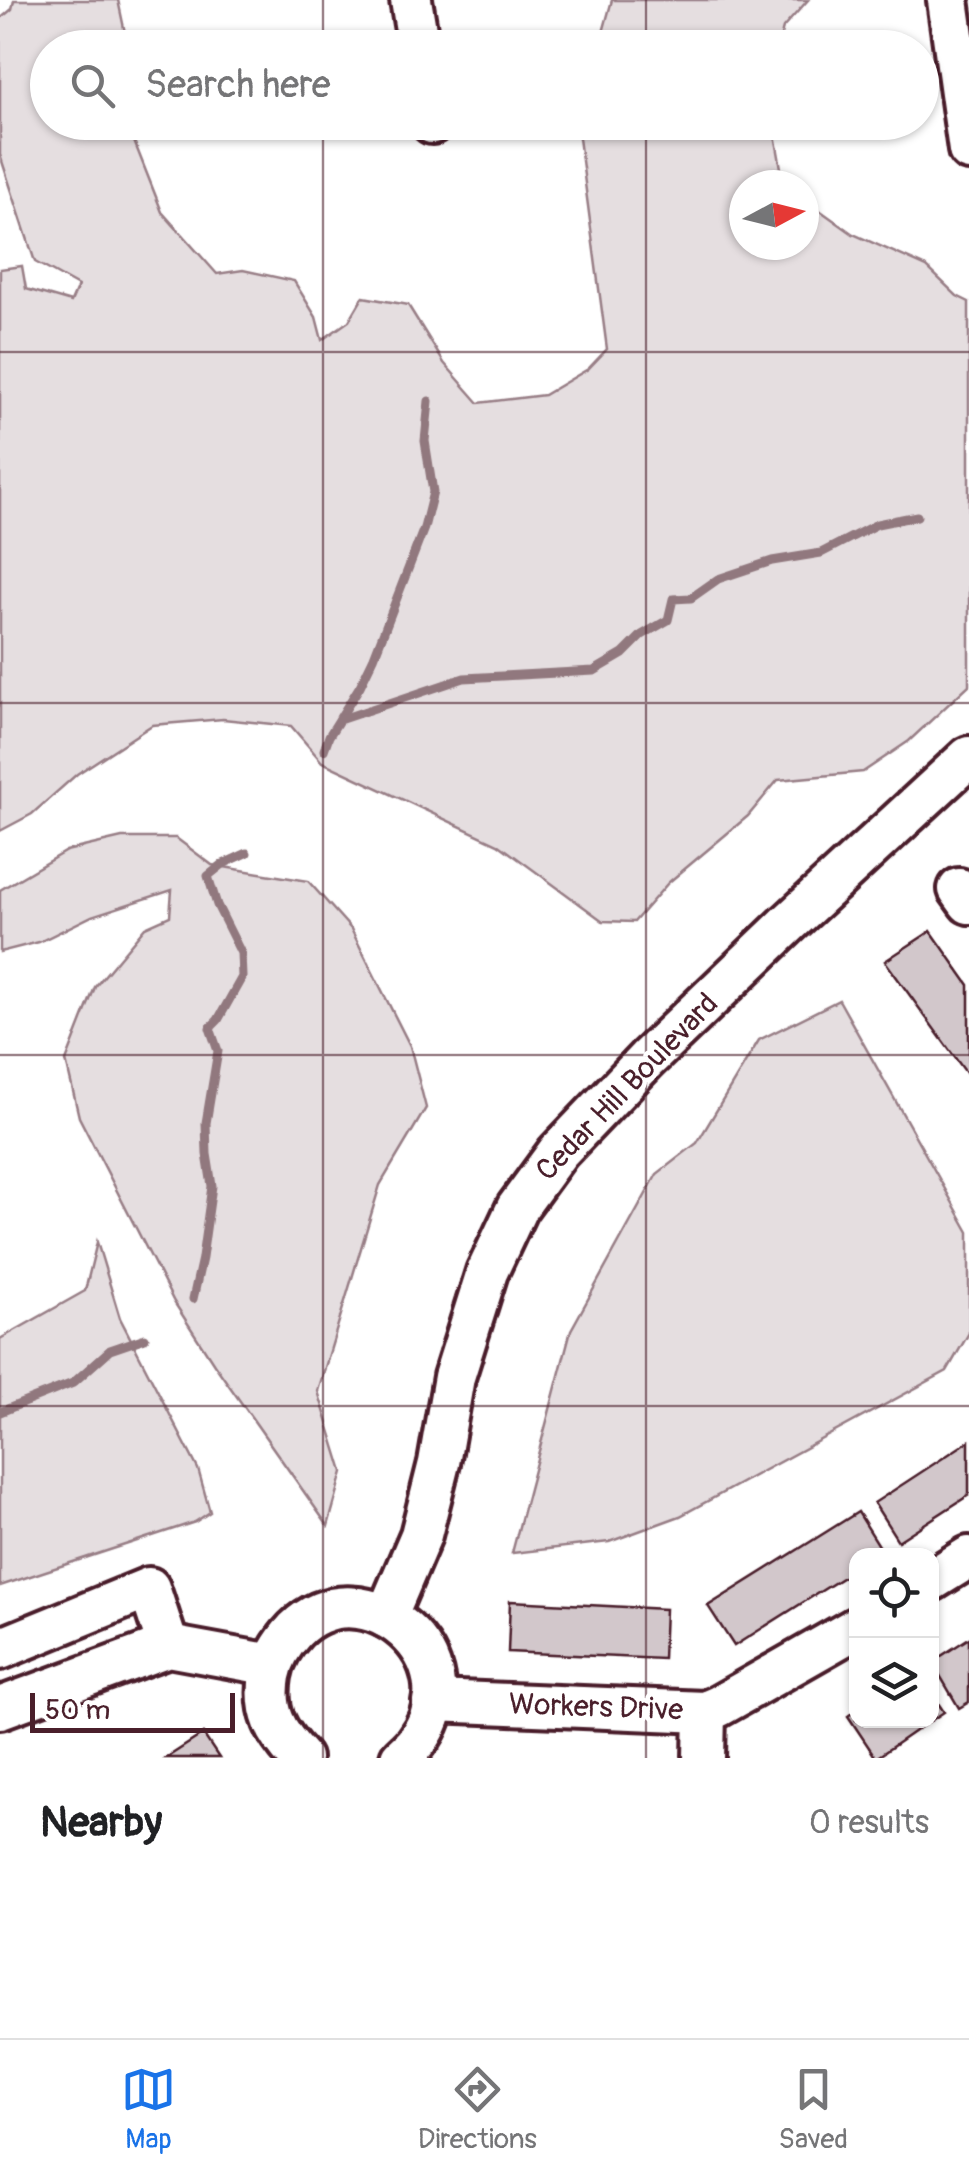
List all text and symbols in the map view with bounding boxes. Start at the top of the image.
search box [30,30,939,140]
icon: search [65,58,120,113]
text: Search here [145,61,331,109]
north arrow [729,170,819,260]
street label: Cedar Hill Boulevard [528,985,726,1189]
map controls [849,1548,939,1728]
button: locate [849,1548,939,1638]
button: layers [849,1638,939,1728]
street label: Workers Drive [508,1685,684,1729]
scale bar [30,1688,235,1732]
text: 50 m [45,1693,110,1728]
text: Nearby [40,1797,162,1849]
text: 0 results [809,1803,929,1843]
tab: Map [121,2062,176,2157]
tab: Directions [418,2062,537,2157]
tab: Saved [779,2062,848,2157]

